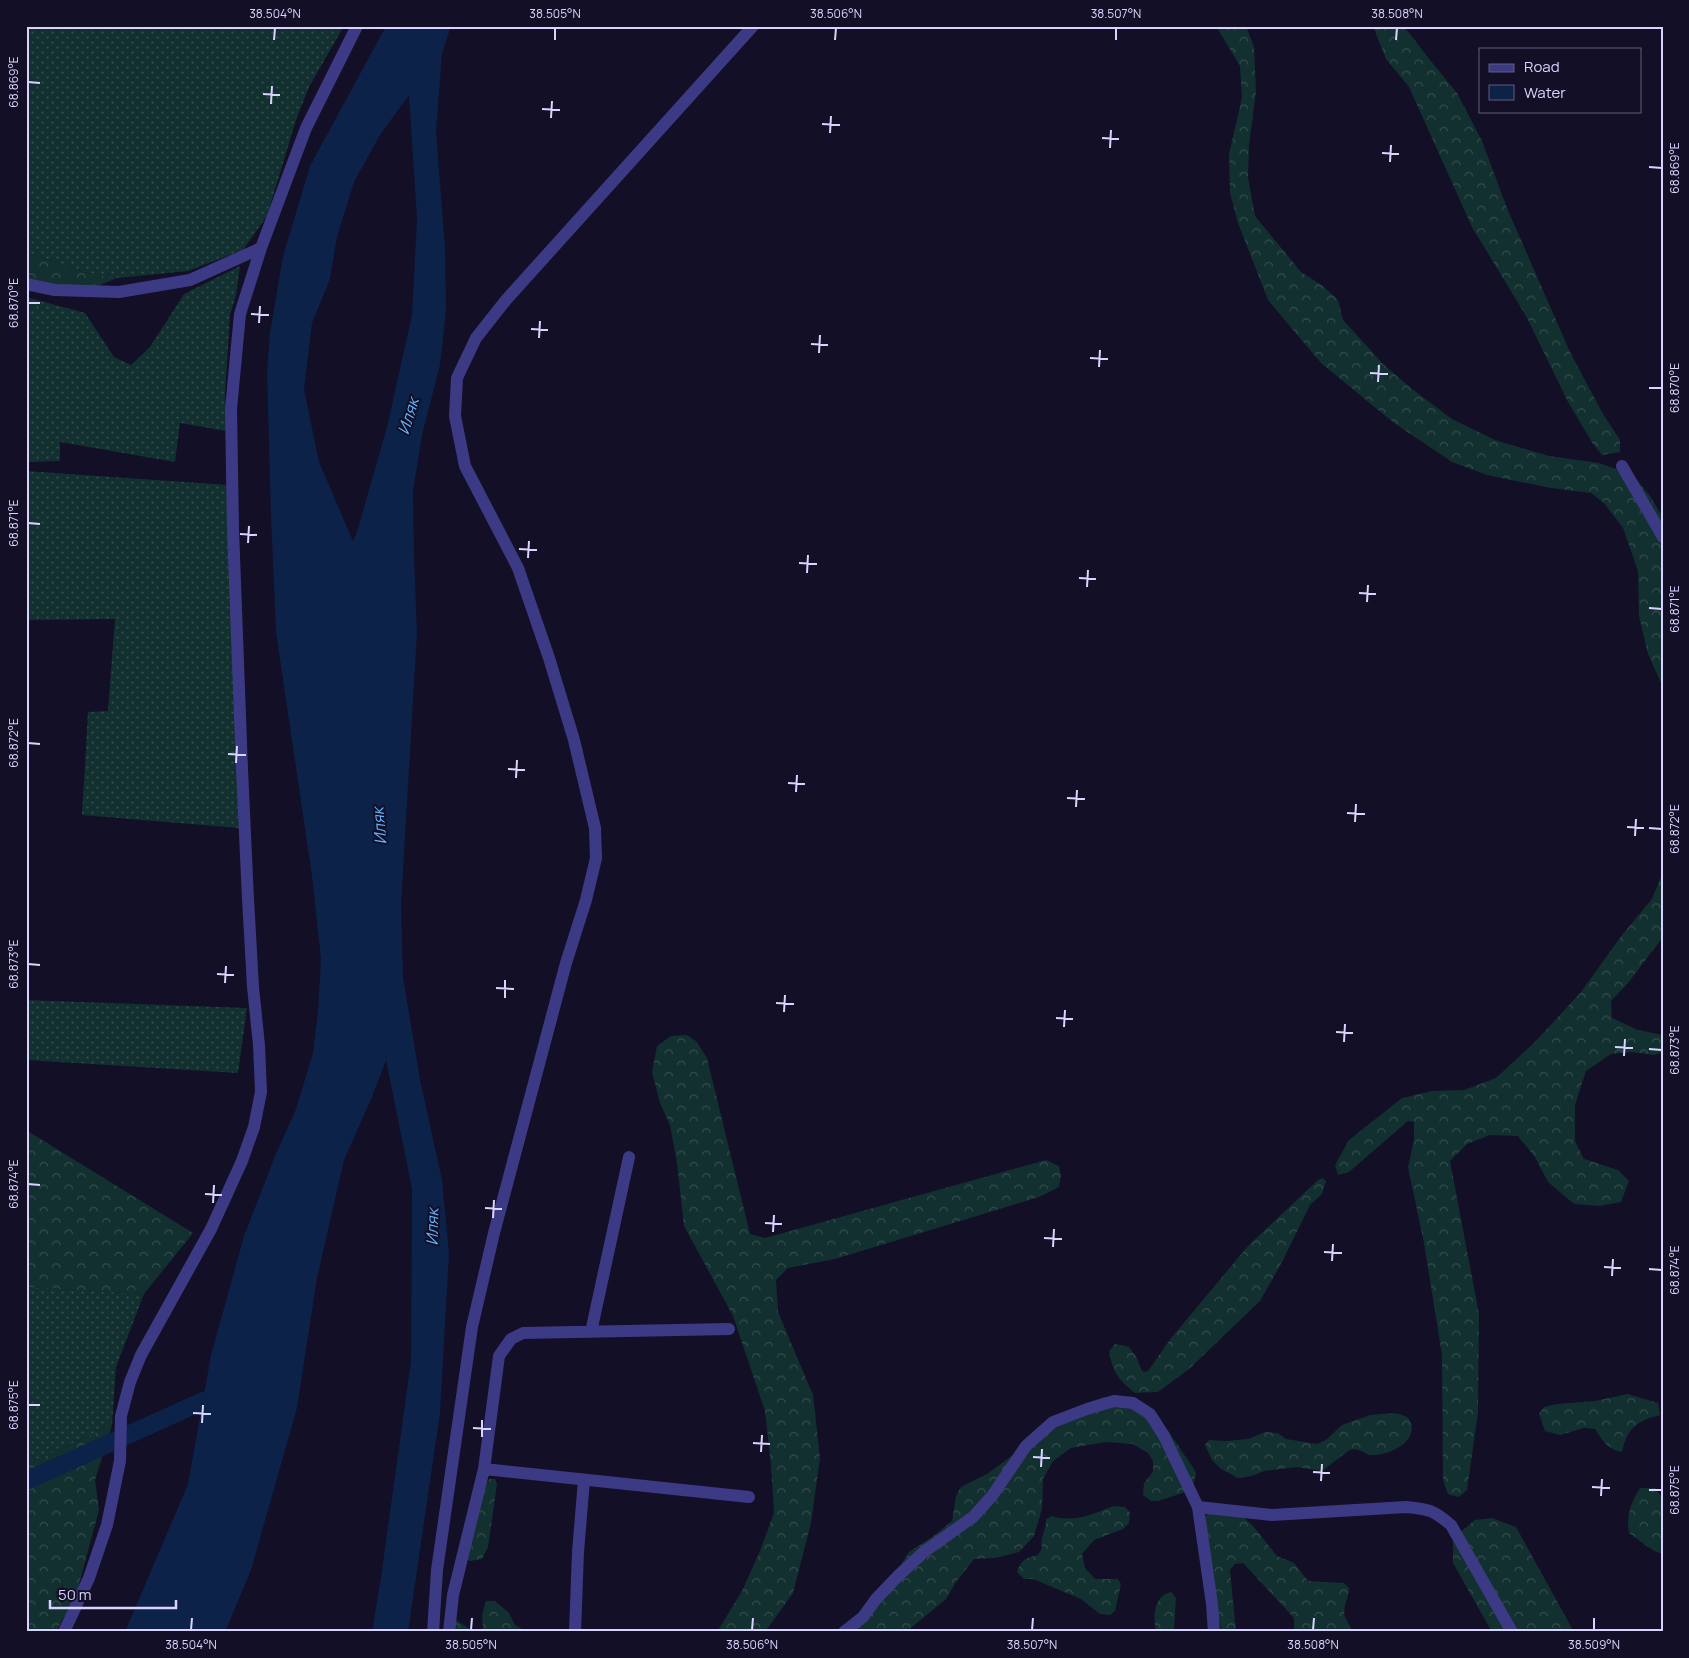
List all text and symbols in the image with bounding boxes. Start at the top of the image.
text: 38.504°N [249,5,301,22]
text: 38.505°N [529,5,581,22]
text: 38.506°N [810,5,862,22]
text: 38.507°N [1091,5,1141,22]
text: 38.508°N [1371,5,1423,22]
legend [1479,48,1642,112]
text: 68.869°E [5,56,22,108]
text: Road [1524,56,1560,77]
text: Water [1524,82,1566,103]
text: 68.869°E [1666,142,1683,194]
text: 68.870°E [5,278,22,328]
text: 68.870°E [1666,363,1683,413]
water label: Иляк [392,393,425,437]
text: 68.871°E [5,499,22,547]
text: 68.871°E [1666,585,1683,633]
text: 68.872°E [5,718,22,768]
text: 68.872°E [1666,804,1683,854]
water label: Иляк [366,805,392,845]
text: 68.873°E [5,939,22,989]
text: 68.873°E [1666,1025,1683,1075]
text: 68.874°E [5,1159,22,1209]
water label: Иляк [421,1206,443,1246]
text: 68.874°E [1666,1245,1683,1295]
text: 68.875°E [5,1380,22,1430]
text: 68.875°E [1666,1465,1683,1515]
scale bar [50,1578,176,1610]
text: 50 m [58,1584,92,1605]
text: 38.504°N [165,1636,217,1653]
text: 38.505°N [445,1636,497,1653]
text: 38.506°N [726,1636,778,1653]
text: 38.507°N [1007,1636,1057,1653]
text: 38.508°N [1287,1636,1339,1653]
text: 38.509°N [1568,1636,1620,1653]

